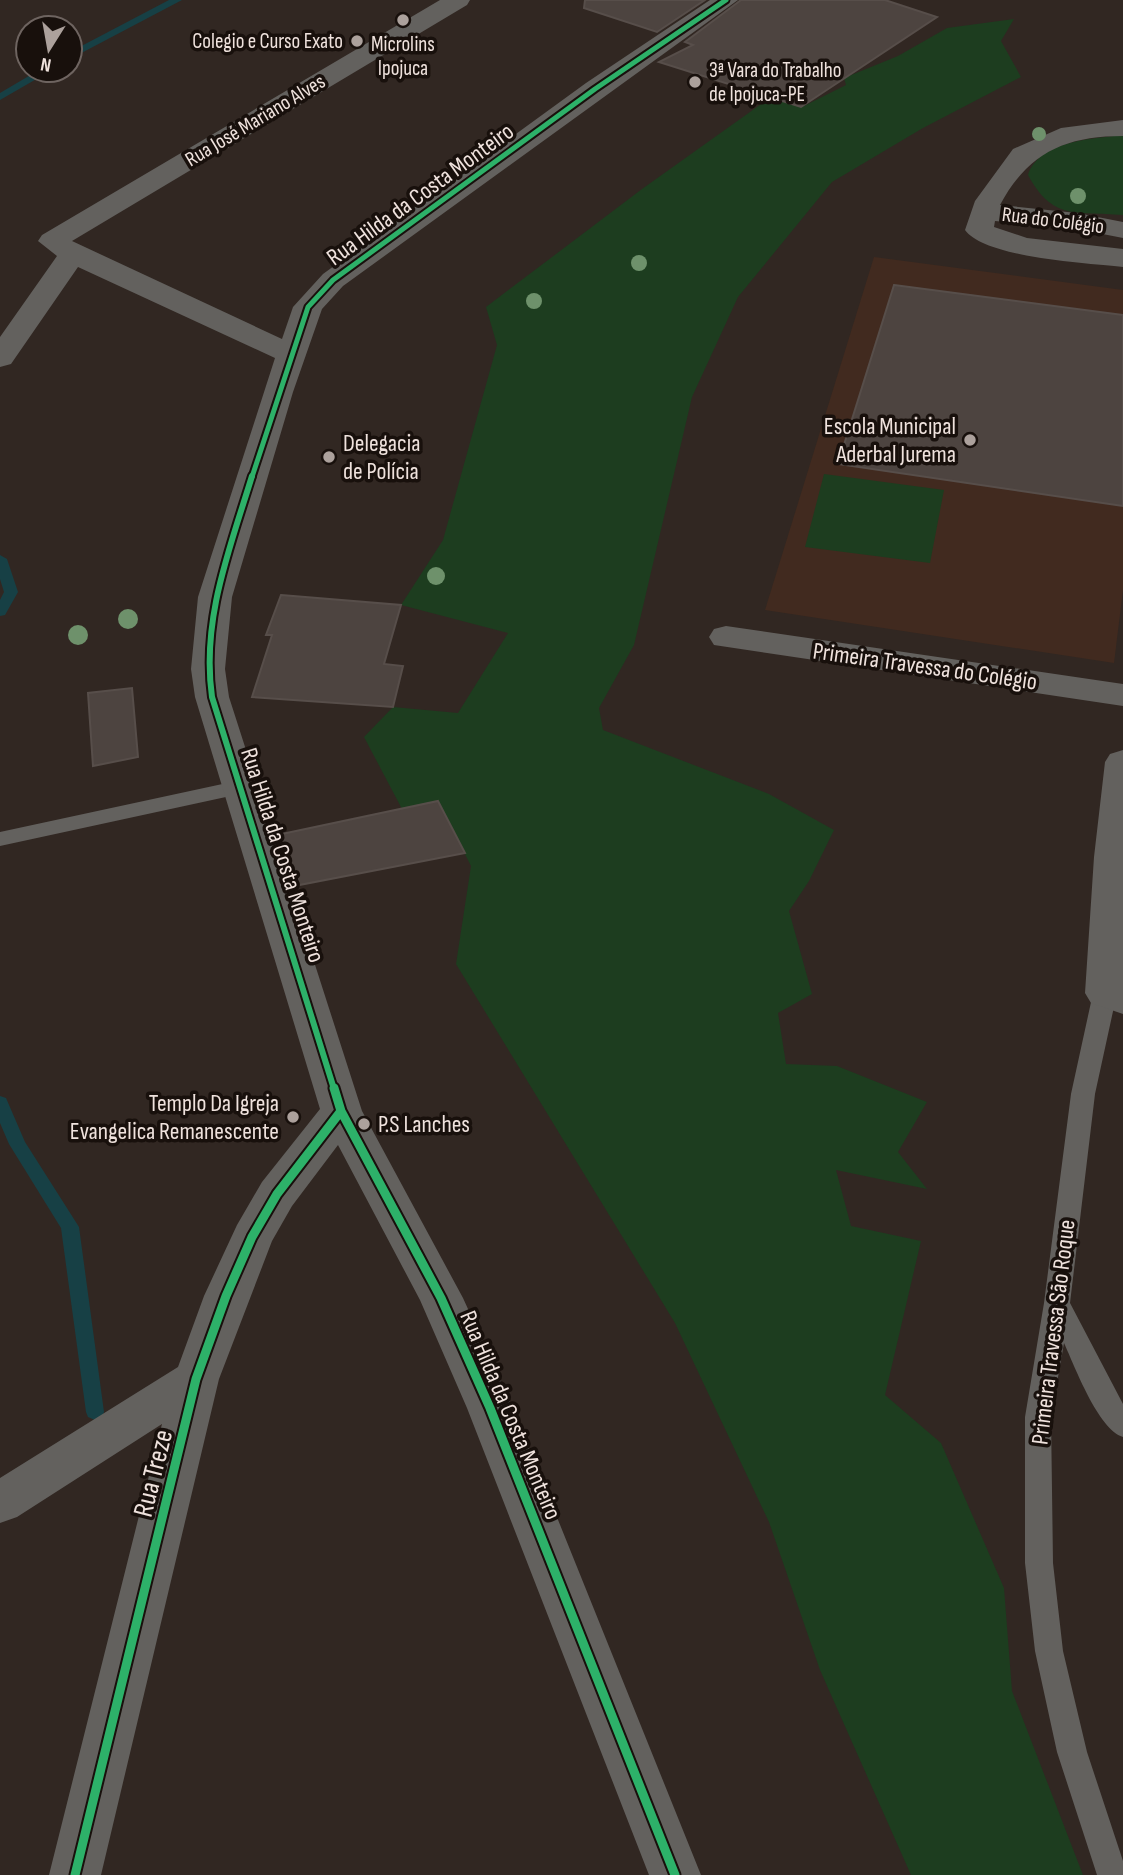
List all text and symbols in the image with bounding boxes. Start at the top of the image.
marker: Microlins Ipojuca [395,12,411,28]
north arrow [14,14,84,84]
place label: Colegio e Curso Exato [192,29,343,54]
place label: Microlins Ipojuca [371,32,435,81]
marker: Colegio e Curso Exato [349,33,365,49]
text: N [39,52,53,76]
place label: 3ª Vara do Trabalho de Ipojuca-PE [709,58,841,107]
street label: Rua José Mariano Alves [181,69,330,172]
marker: 3ª Vara do Trabalho de Ipojuca-PE [687,74,703,90]
street label: Rua Hilda da Costa Monteiro [321,117,519,272]
street label: Rua do Colégio [1000,202,1105,239]
place label: Escola Municipal Aderbal Jurema [824,412,956,469]
place label: Delegacia de Polícia [343,429,420,486]
marker: Escola Municipal Aderbal Jurema [962,432,978,448]
marker: Delegacia de Polícia [321,449,337,465]
street label: Primeira Travessa do Colégio [811,636,1039,697]
street label: Rua Hilda da Costa Monteiro [234,744,331,966]
place label: Templo Da Igreja Evangelica Remanescente [70,1089,279,1146]
marker: Templo Da Igreja Evangelica Remanescente [285,1109,301,1125]
place label: P.S Lanches [378,1110,470,1139]
marker: P.S Lanches [356,1116,372,1132]
street label: Primeira Travessa São Roque [1025,1218,1082,1446]
street label: Rua Hilda da Costa Monteiro [453,1306,568,1524]
street label: Rua Treze [127,1426,180,1521]

